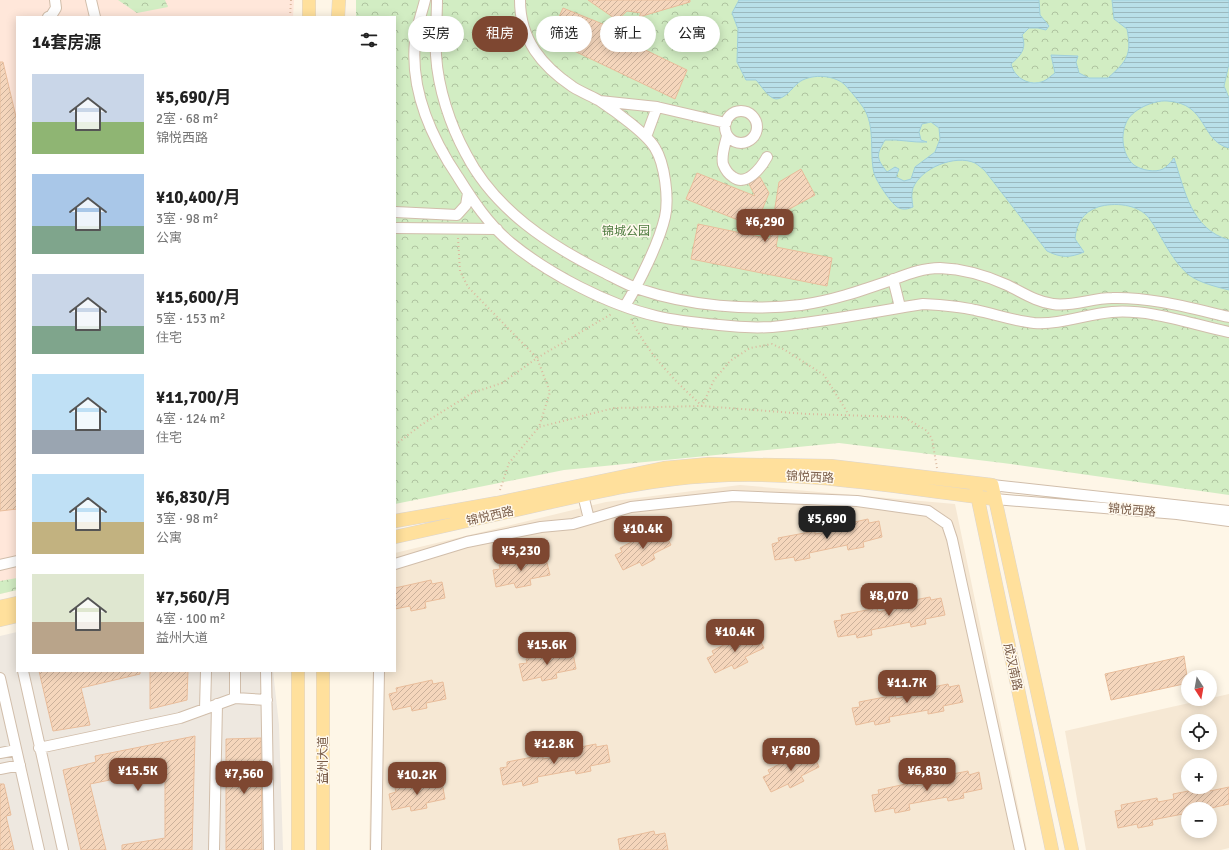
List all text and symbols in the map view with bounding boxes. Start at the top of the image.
chip: 买房 [408,16,464,52]
chip: 租房 [472,16,528,52]
chip: 筛选 [536,16,592,52]
chip: 新上 [600,16,656,52]
chip: 公寓 [664,16,720,52]
icon: filters [358,29,380,51]
text: 14套房源 [32,32,101,53]
text: ¥5,690/月 [156,87,232,108]
icon: home [64,90,112,138]
text: 2室 · 68 m² [156,111,218,127]
text: 锦悦西路 [156,130,208,146]
text: ¥10,400/月 [156,187,241,208]
icon: home [64,190,112,238]
pin: ¥6,290 [732,209,798,243]
text: 3室 · 98 m² [156,211,218,227]
text: ¥6,290 [746,214,784,230]
park label: 锦城公园 [602,224,650,239]
text: 公寓 [156,230,182,246]
text: ¥15,600/月 [156,287,241,308]
icon: home [64,290,112,338]
text: 5室 · 153 m² [156,311,225,327]
text: 住宅 [156,330,182,346]
text: ¥11,700/月 [156,387,241,408]
icon: home [64,390,112,438]
text: 4室 · 124 m² [156,411,225,427]
text: 住宅 [156,430,182,446]
street label: 锦悦西路 [786,469,834,486]
text: ¥6,830/月 [156,487,232,508]
icon: home [64,490,112,538]
street label: 锦悦西路 [1107,501,1157,520]
street label: 锦悦西路 [465,504,515,529]
pin: ¥5,690 [794,506,860,540]
text: 3室 · 98 m² [156,511,218,527]
text: ¥5,690 [808,511,846,527]
pin: ¥10.4K [610,516,676,550]
text: ¥10.4K [623,521,663,537]
text: 公寓 [156,530,182,546]
pin: ¥5,230 [488,538,554,572]
text: ¥5,230 [502,543,540,559]
pin: ¥8,070 [856,583,922,617]
text: ¥7,560/月 [156,587,232,608]
text: ¥8,070 [870,588,908,604]
icon: home [64,590,112,638]
text: 4室 · 100 m² [156,611,225,627]
pin: ¥10.4K [702,619,768,653]
text: ¥10.4K [715,624,755,640]
text: 益州大道 [156,630,208,646]
pin: ¥15.6K [514,632,580,666]
text: ¥15.6K [527,637,567,653]
street label: 成汉南路 [1000,642,1025,692]
pin: ¥11.7K [874,670,940,704]
north arrow [1181,670,1217,706]
map controls [1181,670,1217,838]
text: ¥11.7K [887,675,927,691]
button: locate [1181,714,1217,750]
pin: ¥12.8K [521,731,587,765]
street label: 益州大道 [316,736,331,784]
text: ¥12.8K [534,736,574,752]
pin: ¥7,680 [758,738,824,772]
text: ¥7,680 [772,743,810,759]
pin: ¥15.5K [105,758,171,792]
pin: ¥6,830 [894,758,960,792]
button: + [1181,758,1217,794]
pin: ¥7,560 [211,761,277,795]
pin: ¥10.2K [384,762,450,796]
text: ¥15.5K [118,763,158,779]
text: ¥6,830 [908,763,946,779]
text: ¥7,560 [225,766,263,782]
text: ¥10.2K [397,767,437,783]
button: − [1181,802,1217,838]

